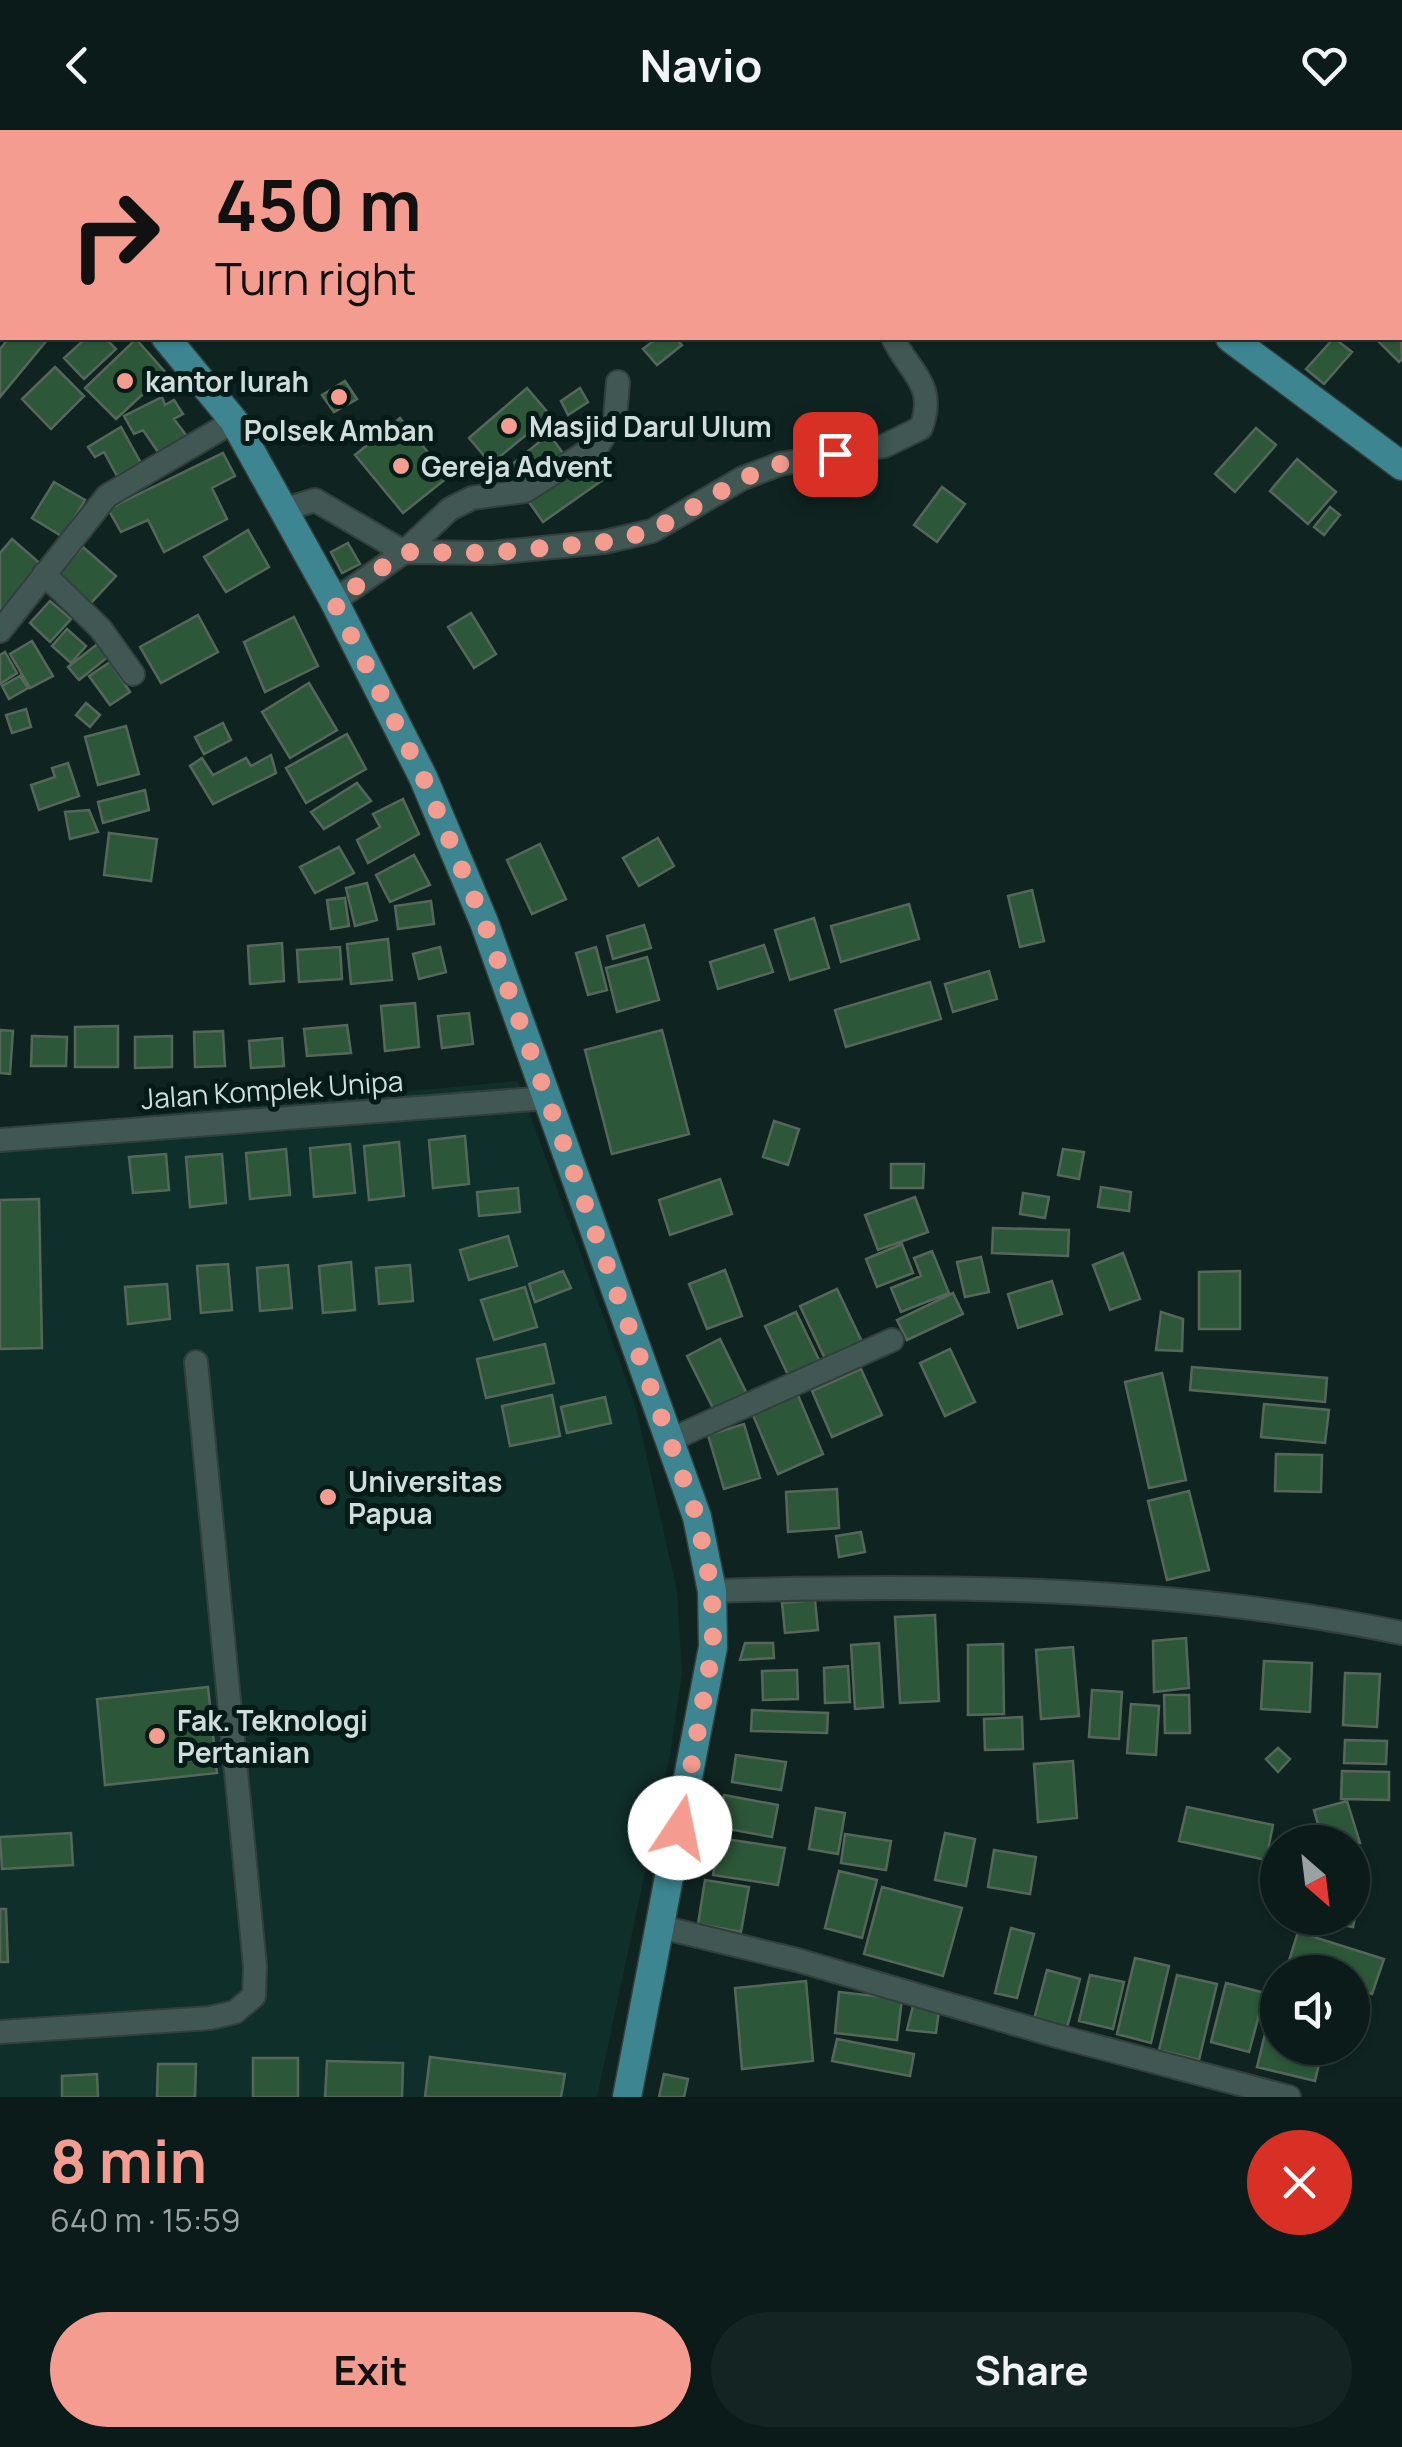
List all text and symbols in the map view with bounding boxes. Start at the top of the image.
text: Navio [640,34,762,96]
icon: back [50,38,105,93]
icon: heart [1297,38,1352,93]
text: 450 m [215,156,422,252]
icon: right [50,170,180,300]
text: Turn right [215,247,416,309]
place label: kantor lurah [145,362,309,400]
marker: kantor lurah [114,370,136,392]
marker: Polsek Amban [328,386,350,408]
place label: Masjid Darul Ulum [529,407,772,445]
place label: Polsek Amban [244,411,434,449]
pin [793,412,878,497]
marker: Masjid Darul Ulum [498,415,520,437]
icon: arrive [808,427,863,482]
place label: Gereja Advent [421,447,613,485]
marker: Gereja Advent [390,455,412,477]
street label: Jalan Komplek Unipa [140,1061,404,1117]
place label: Universitas Papua [348,1462,502,1532]
marker: Universitas Papua [317,1486,339,1508]
place label: Fak. Teknologi Pertanian [177,1701,368,1771]
marker: Fak. Teknologi Pertanian [146,1725,168,1747]
position arrow [628,1776,732,1880]
north arrow [1260,1825,1370,1935]
map controls [1260,1825,1370,2065]
button: sound [1260,1955,1370,2065]
text: 8 min [50,2119,207,2201]
button: close [1247,2130,1352,2235]
text: 640 m · 15:59 [50,2198,241,2242]
button: Exit [50,2312,691,2427]
button: Share [711,2312,1352,2427]

